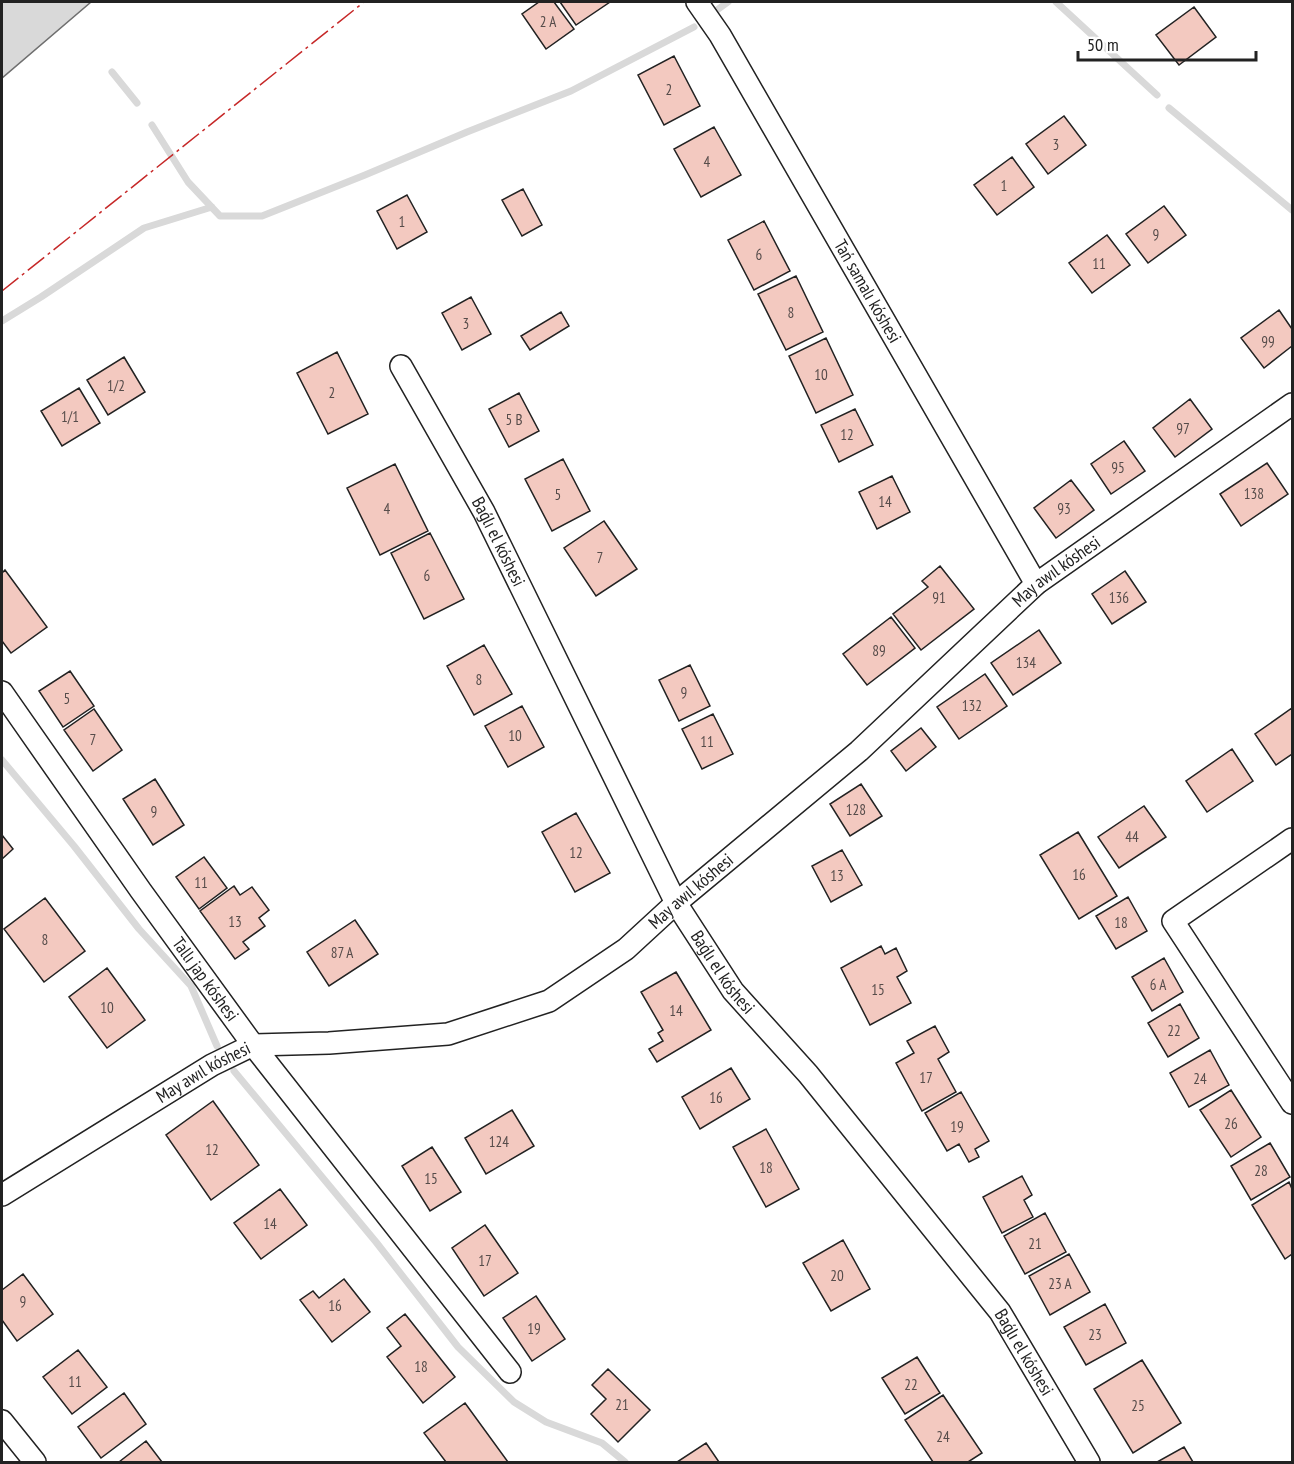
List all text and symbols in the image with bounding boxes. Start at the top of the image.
house number: 2 А [540,12,557,31]
scale bar [1078,24,1256,62]
text: 50 m [1087,33,1119,56]
house number: 2 [666,80,672,99]
house number: 3 [1053,135,1059,154]
house number: 4 [704,152,711,171]
house number: 1 [1001,176,1007,195]
house number: 1 [399,212,405,231]
house number: 9 [1153,225,1159,244]
street label: Tań samalı kóshesi [829,235,907,347]
house number: 6 [756,245,763,264]
house number: 11 [1092,254,1106,273]
house number: 8 [788,303,794,322]
house number: 3 [463,314,469,333]
house number: 99 [1261,332,1275,351]
house number: 10 [814,365,828,384]
house number: 1/2 [107,376,125,395]
house number: 2 [329,383,335,402]
house number: 1/1 [61,407,79,426]
house number: 5 В [506,410,523,429]
house number: 97 [1176,419,1190,438]
house number: 12 [840,425,854,444]
house number: 95 [1111,458,1125,477]
house number: 138 [1244,484,1264,503]
house number: 5 [555,485,561,504]
house number: 14 [878,492,892,511]
street label: Baǵlı el kóshesi [467,493,531,590]
house number: 4 [384,499,391,518]
house number: 93 [1057,499,1071,518]
street label: May awıl kóshesi [1007,530,1104,612]
house number: 7 [597,548,603,567]
house number: 6 [424,566,431,585]
house number: 91 [932,588,946,607]
house number: 136 [1109,588,1129,607]
house number: 89 [872,641,886,660]
house number: 134 [1016,653,1036,672]
house number: 8 [476,670,482,689]
house number: 9 [681,683,687,702]
house number: 5 [64,689,70,708]
house number: 132 [962,696,982,715]
house number: 10 [508,726,522,745]
house number: 7 [90,730,96,749]
house number: 11 [700,732,714,751]
house number: 128 [846,800,866,819]
house number: 9 [151,802,157,821]
house number: 44 [1125,827,1139,846]
house number: 12 [569,843,583,862]
street label: May awıl kóshesi [643,848,738,934]
house number: 16 [1072,865,1086,884]
house number: 13 [830,866,844,885]
house number: 11 [194,873,208,892]
house number: 13 [228,912,242,931]
house number: 18 [1114,913,1128,932]
street label: Baǵlı el kóshesi [686,926,760,1018]
house number: 8 [42,930,48,949]
street label: Tallı jap kóshesi [167,932,244,1026]
house number: 87 А [331,943,354,962]
house number: 6 А [1150,975,1167,994]
house number: 15 [871,980,885,999]
house number: 10 [100,998,114,1017]
house number: 14 [669,1001,683,1020]
house number: 22 [1167,1021,1181,1040]
street label: May awıl kóshesi [152,1036,254,1108]
house number: 17 [919,1068,933,1087]
house number: 24 [1193,1069,1207,1088]
house number: 16 [709,1088,723,1107]
house number: 26 [1224,1114,1238,1133]
house number: 19 [950,1117,964,1136]
house number: 124 [489,1132,509,1151]
house number: 12 [205,1140,219,1159]
house number: 18 [759,1158,773,1177]
house number: 28 [1254,1161,1268,1180]
house number: 15 [424,1169,438,1188]
house number: 14 [263,1214,277,1233]
house number: 21 [1028,1234,1042,1253]
house number: 17 [478,1251,492,1270]
house number: 20 [830,1266,844,1285]
house number: 23 А [1048,1274,1073,1293]
house number: 9 [20,1292,26,1311]
house number: 16 [328,1296,342,1315]
street label: Baǵlı el kóshesi [990,1305,1059,1400]
house number: 19 [527,1319,541,1338]
house number: 23 [1088,1325,1102,1344]
house number: 18 [414,1357,428,1376]
house number: 11 [68,1372,82,1391]
house number: 22 [904,1375,918,1394]
house number: 21 [615,1395,629,1414]
house number: 25 [1131,1396,1145,1415]
house number: 24 [936,1427,950,1446]

